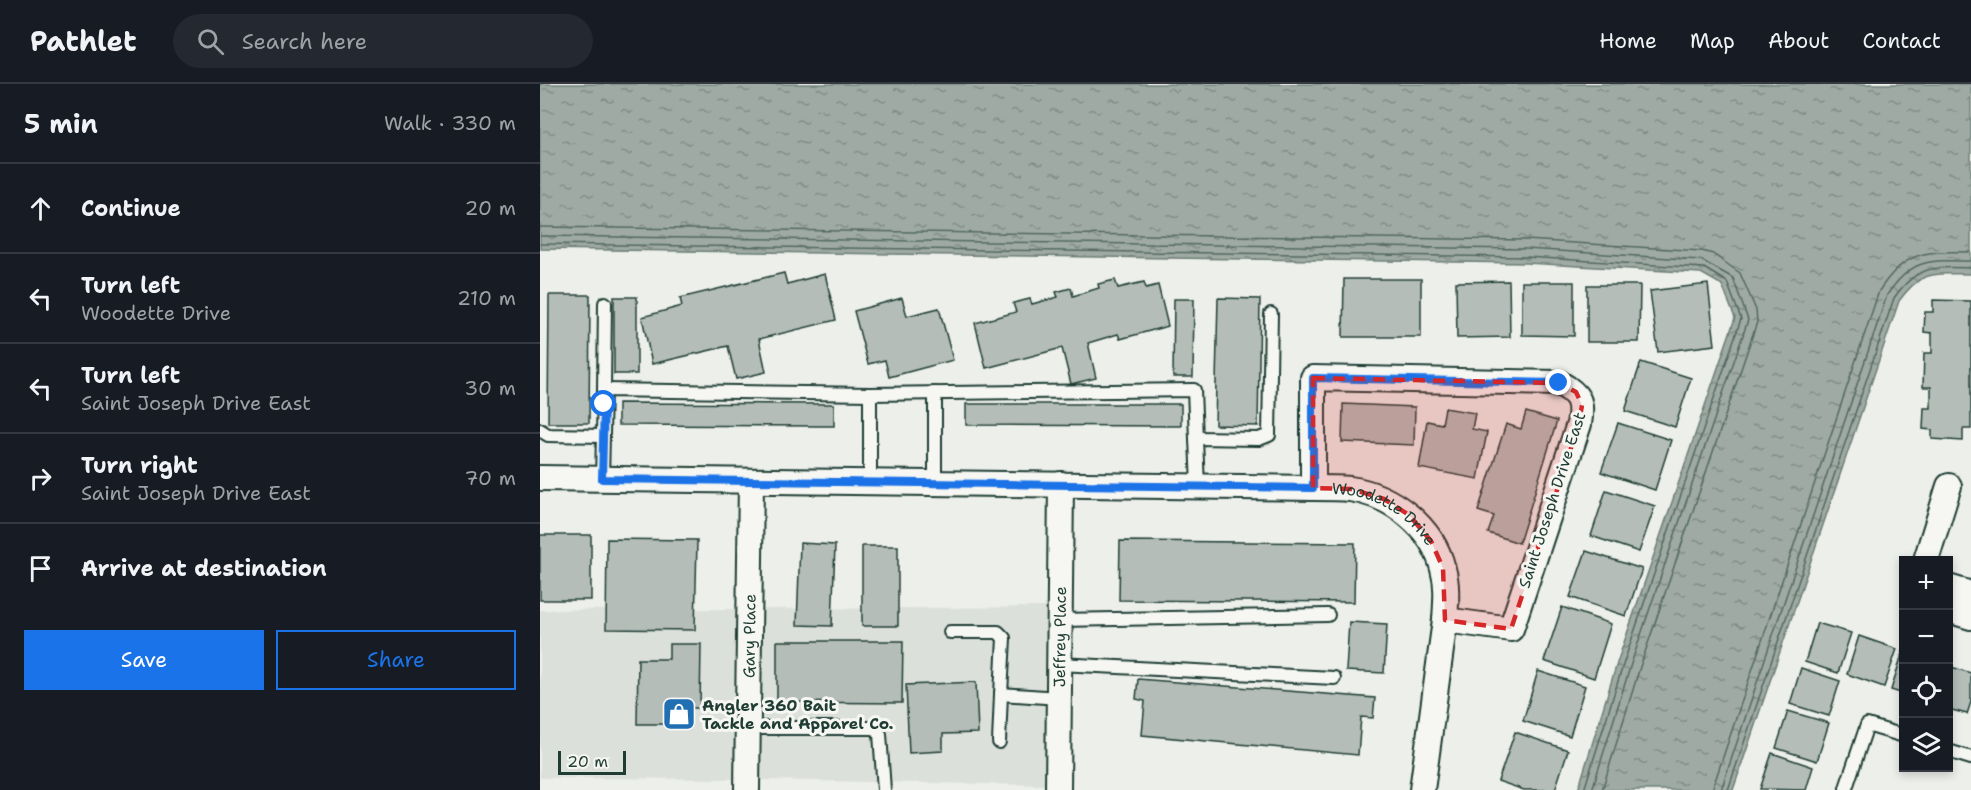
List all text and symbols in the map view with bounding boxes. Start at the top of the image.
search box [173,14,593,68]
text: Pathlet [30,22,137,60]
icon: search [194,25,227,58]
text: Search here [242,27,367,56]
text: Home [1599,27,1657,55]
text: Map [1690,27,1735,55]
text: About [1768,27,1829,55]
text: Contact [1862,27,1941,55]
text: 5 min [24,106,98,141]
text: Walk · 330 m [384,110,516,136]
icon: ahead [24,192,57,225]
text: Continue [81,194,181,223]
text: 20 m [465,195,516,221]
text: Turn left [81,271,180,300]
icon: left [24,282,57,315]
text: 210 m [457,285,516,311]
text: Woodette Drive [81,300,231,326]
text: Turn left [81,361,180,390]
route end [1545,369,1571,395]
icon: left [24,372,57,405]
text: 30 m [464,375,516,401]
text: Saint Joseph Drive East [81,390,311,416]
route start [590,390,616,416]
street label: Saint Joseph Drive East [1514,409,1590,591]
text: Turn right [81,451,198,480]
icon: right [24,462,57,495]
text: 70 m [464,465,516,491]
street label: Woodette Drive [1332,478,1441,549]
text: Saint Joseph Drive East [81,480,311,506]
icon: arrive [24,552,57,585]
text: Arrive at destination [81,554,327,583]
map controls [1899,556,1953,772]
button: + [1899,556,1953,610]
street label: Jeffrey Place [1049,586,1070,688]
street label: Gary Place [738,594,760,678]
button: − [1899,610,1953,664]
button: Save [24,630,264,690]
button: Share [276,630,516,690]
button: locate [1899,664,1953,718]
place label: Angler 360 Bait Tackle and Apparel Co. [702,695,894,734]
shop icon: Angler 360 Bait Tackle and Apparel Co. [661,696,697,732]
button: layers [1899,718,1953,772]
scale bar [558,748,626,776]
text: 20 m [567,751,608,772]

